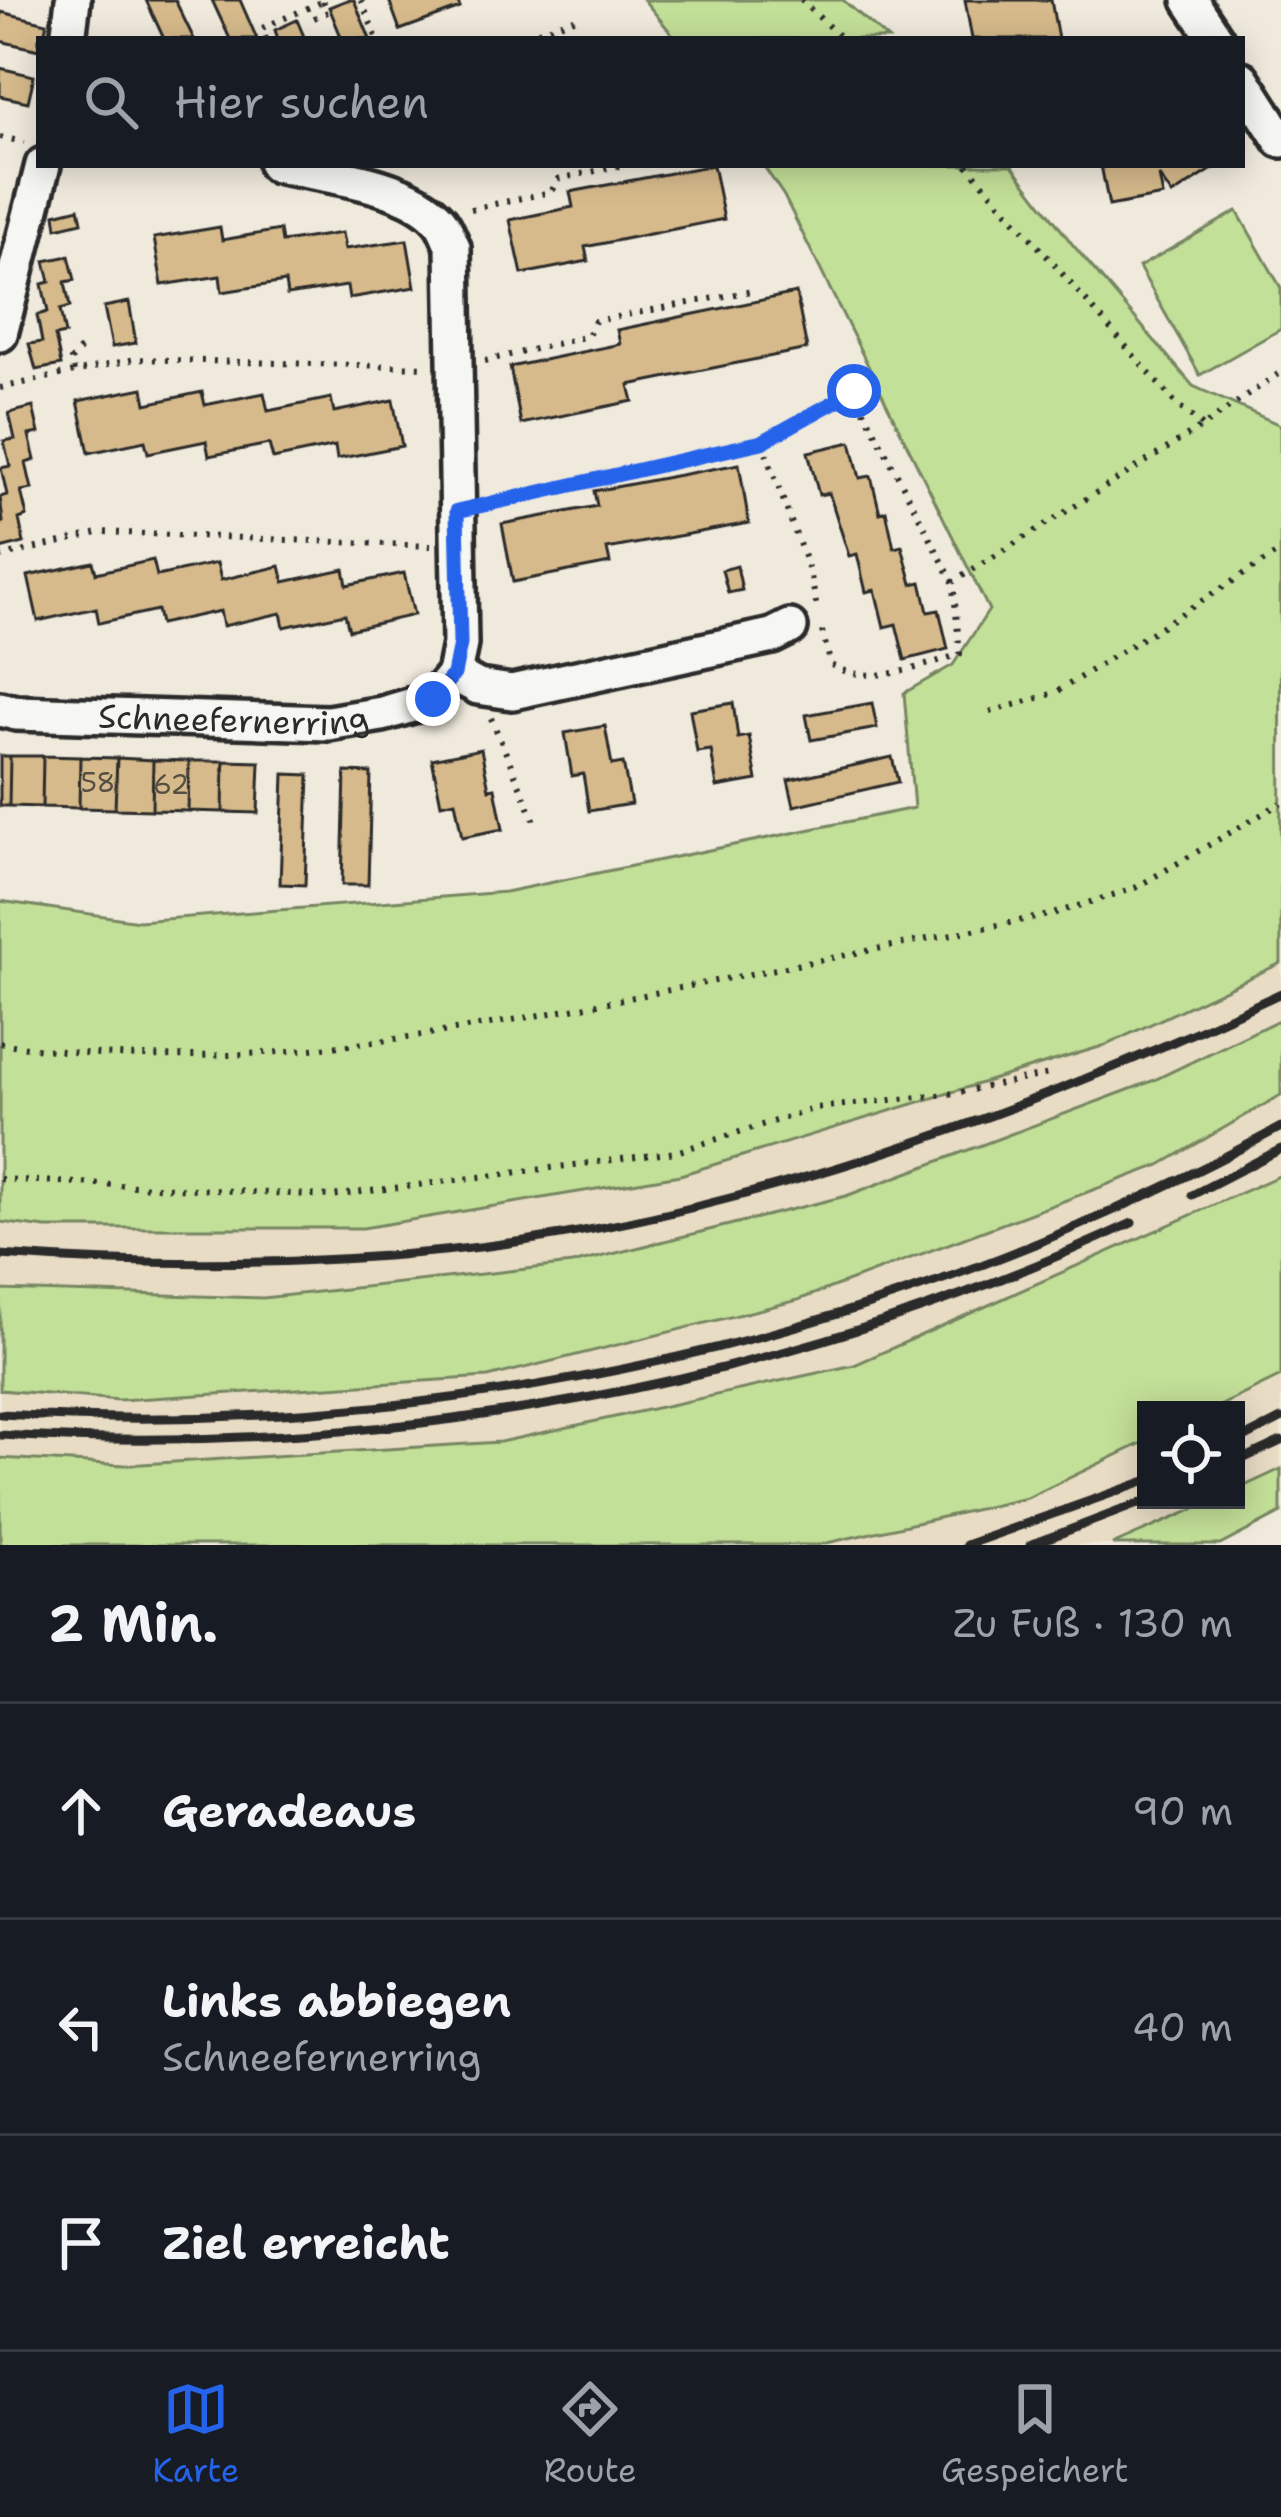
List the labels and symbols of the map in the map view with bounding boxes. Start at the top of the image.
route start [827,364,881,418]
route end [406,672,460,726]
street label: Schneefernerring [98,694,372,746]
house number: 58 [81,764,115,801]
house number: 62 [153,766,189,803]

